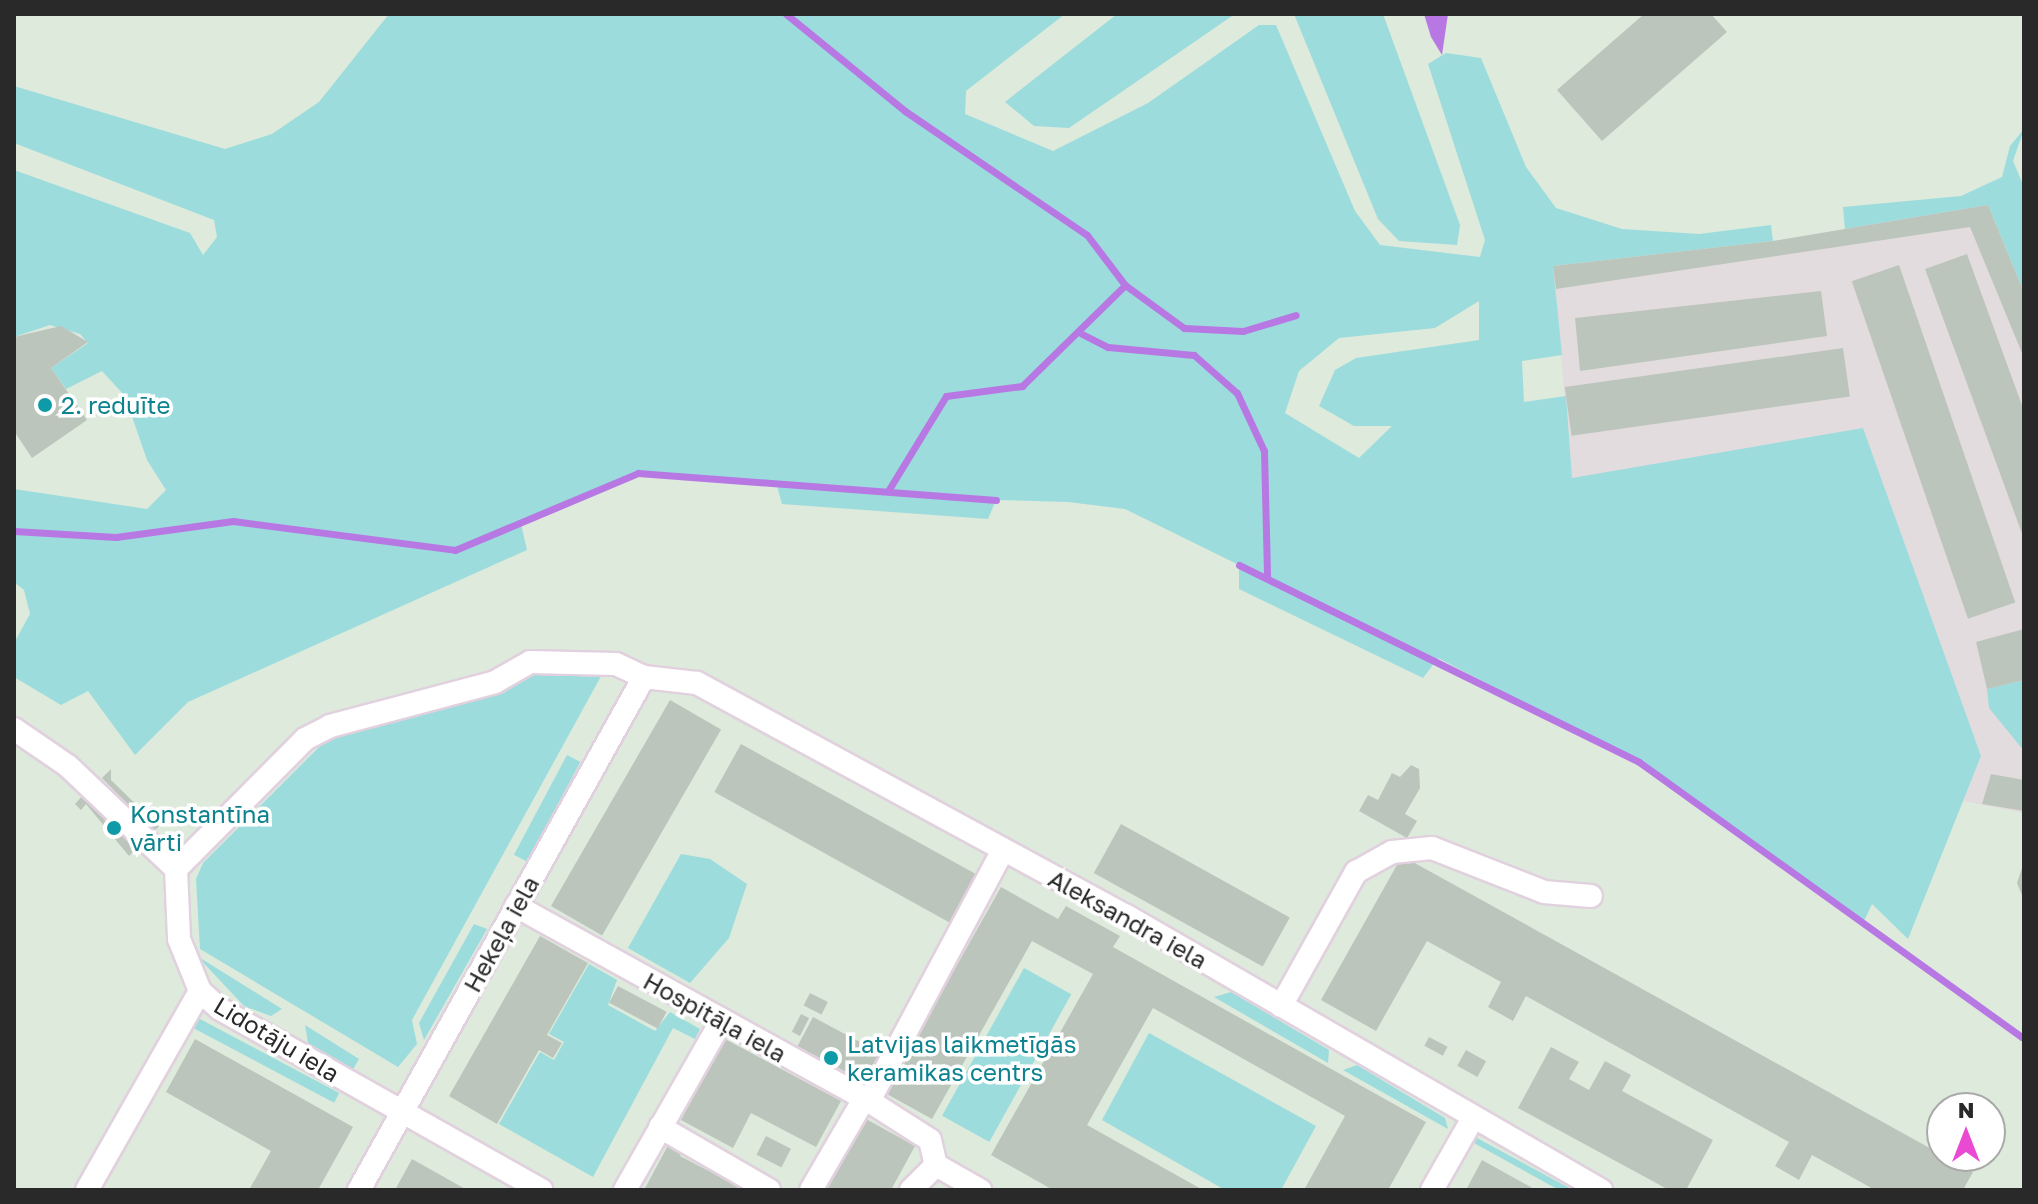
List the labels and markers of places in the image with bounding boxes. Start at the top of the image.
place label: 2. reduīte [61,391,170,419]
marker: 2. reduīte [36,396,54,414]
place label: Konstantīna vārti [130,800,270,856]
marker: Konstantīna vārti [105,819,123,837]
place label: Latvijas laikmetīgās keramikas centrs [847,1030,1076,1086]
marker: Latvijas laikmetīgās keramikas centrs [822,1049,840,1067]

